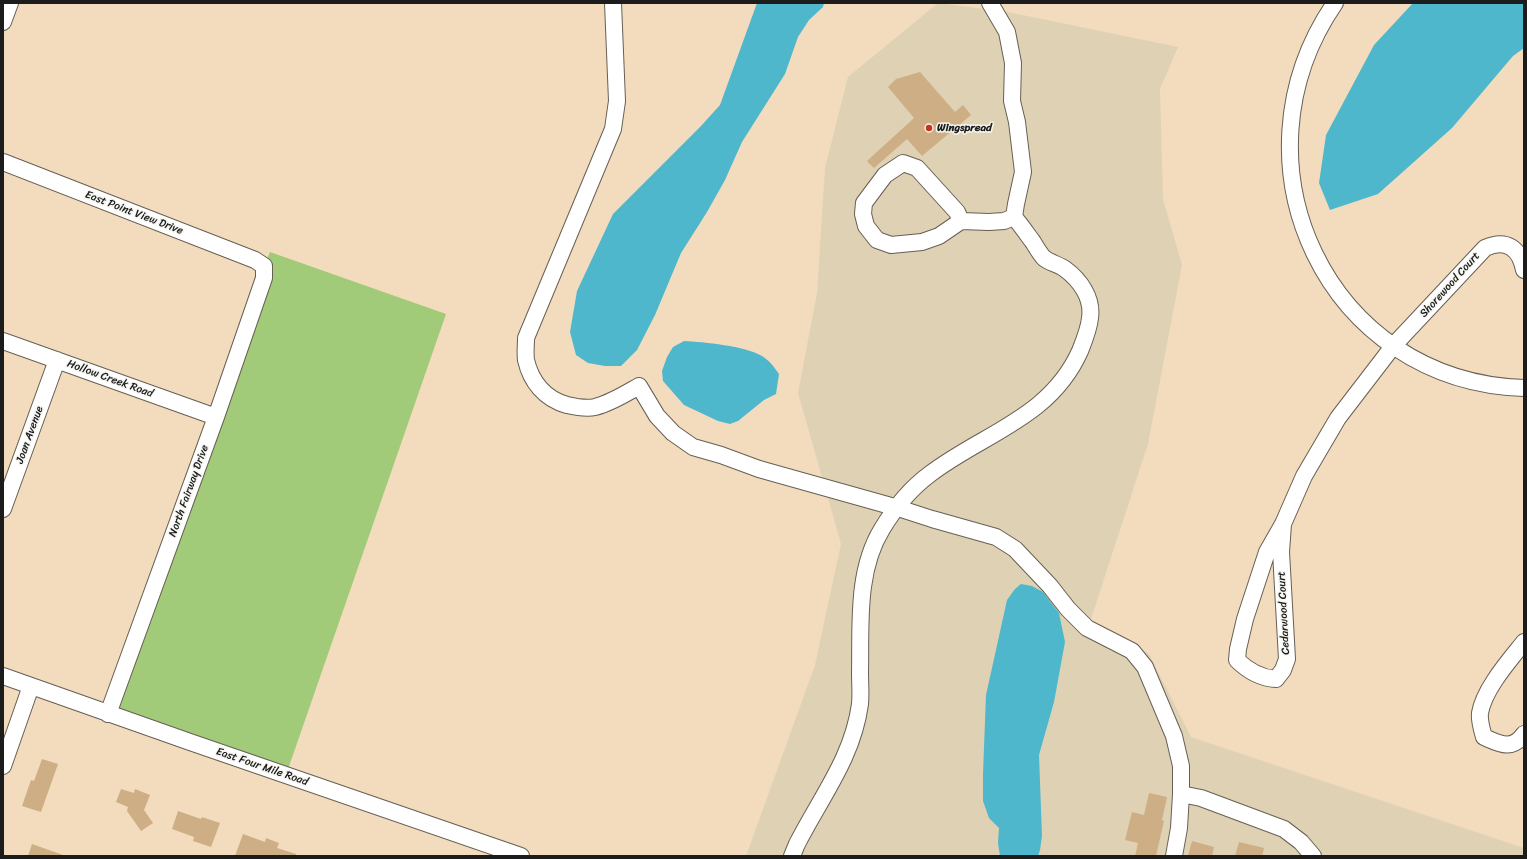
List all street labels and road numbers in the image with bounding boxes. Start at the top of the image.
street label: East Point View Drive [83,188,185,238]
street label: Shorewood Court [1417,250,1483,320]
street label: Hollow Creek Road [65,357,155,401]
street label: Joan Avenue [14,404,46,466]
street label: North Fairway Drive [166,443,212,539]
street label: Cedarwood Court [1275,571,1293,655]
street label: East Four Mile Road [214,745,310,789]

